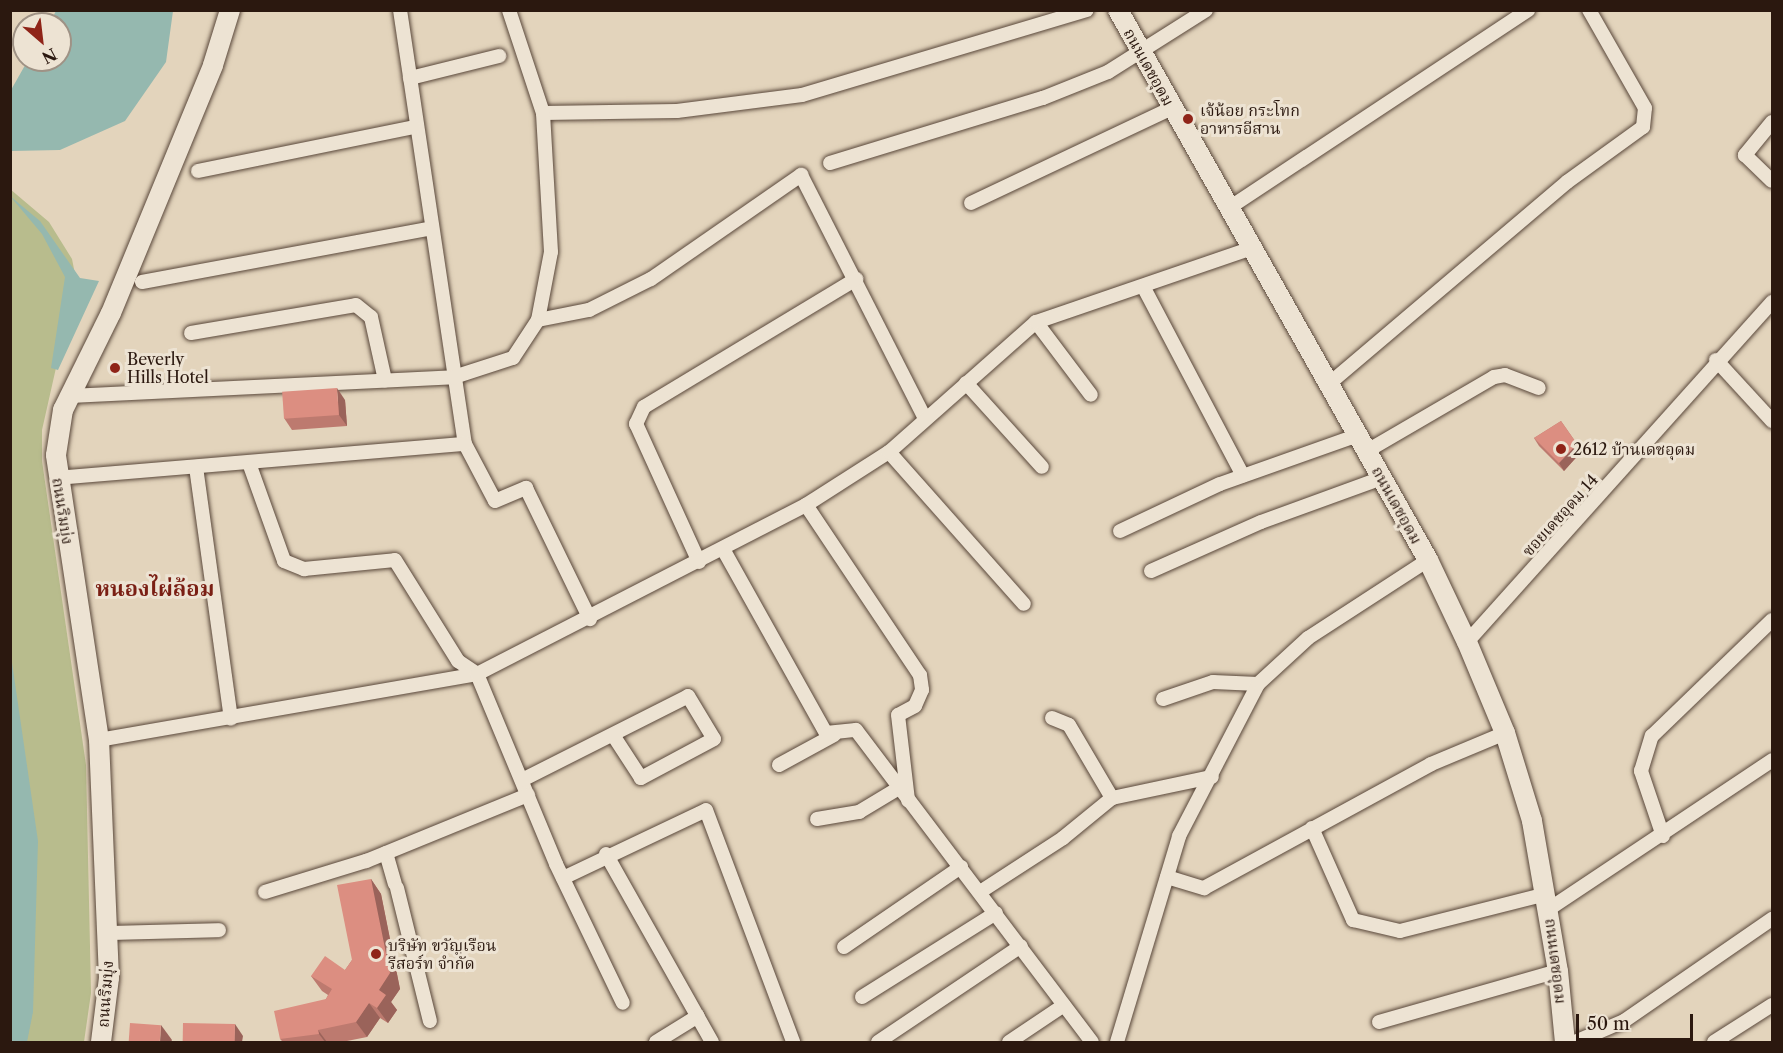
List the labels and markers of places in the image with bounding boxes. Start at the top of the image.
place label: เจ้น้อย กระโทก อาหารอีสาน [1200,100,1300,138]
marker: เจ้น้อย กระโทก อาหารอีสาน [1181,112,1195,126]
place label: Beverly Hills Hotel [127,349,209,387]
marker: Beverly Hills Hotel [108,361,122,375]
place label: 2612 บ้านเดชอุดม [1573,439,1695,459]
marker: 2612 บ้านเดชอุดม [1554,442,1568,456]
place label: บริษัท ขวัญเรือน รีสอร์ท จำกัด [388,935,496,973]
marker: บริษัท ขวัญเรือน รีสอร์ท จำกัด [369,947,383,961]

